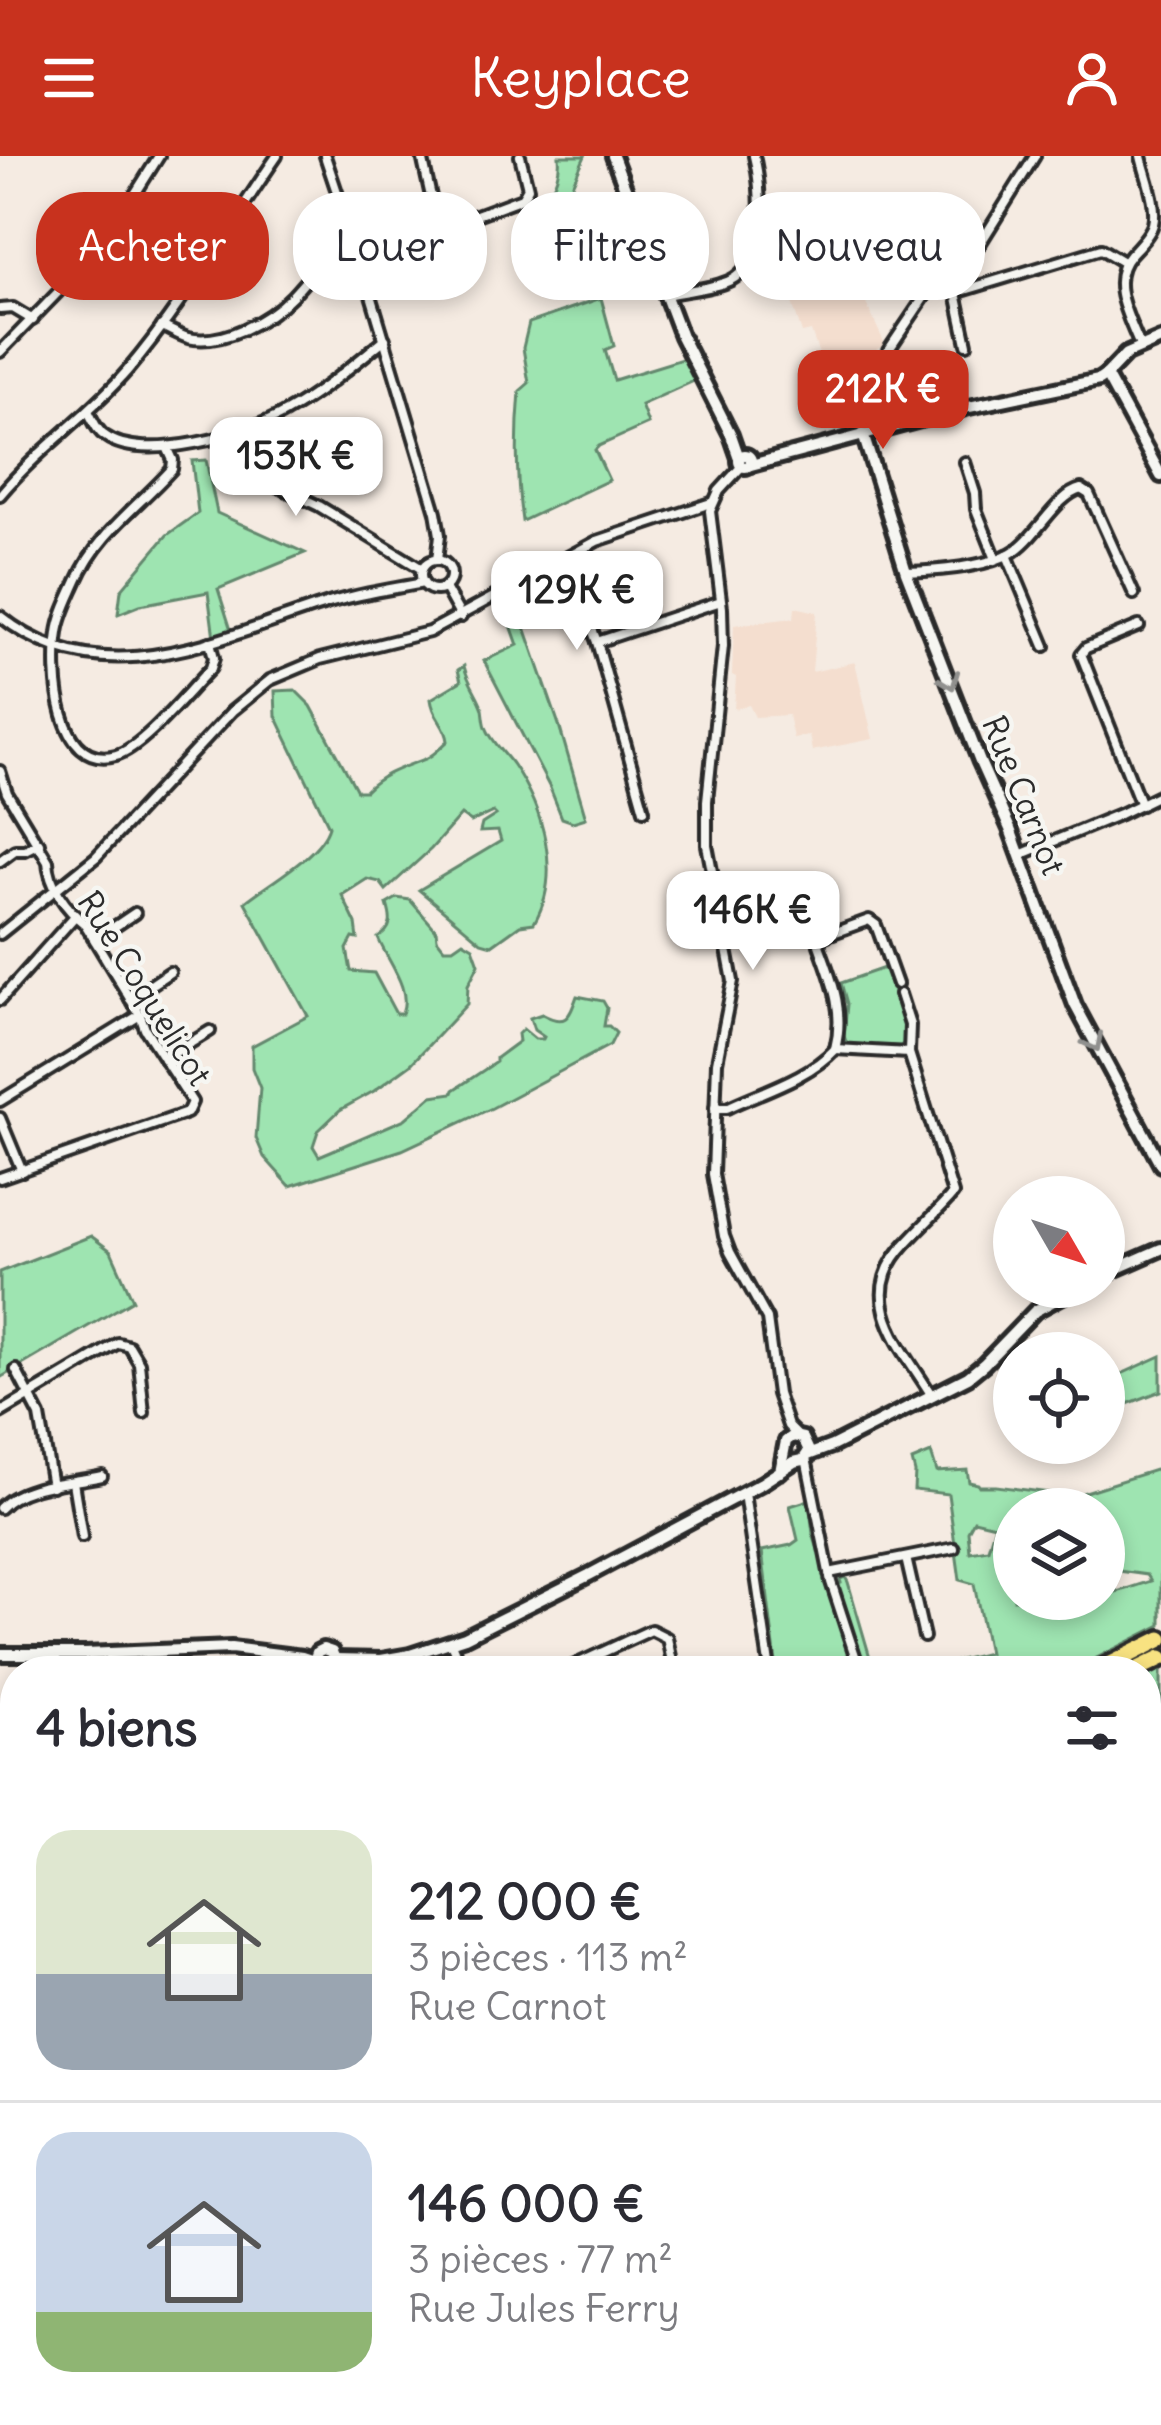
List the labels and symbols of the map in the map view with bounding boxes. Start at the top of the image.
pin: 212K € [785,350,981,452]
pin: 153K € [198,417,394,519]
pin: 129K € [479,551,675,653]
one-way arrow [935,669,960,690]
street label: Rue Carnot [973,709,1075,881]
pin: 146K € [655,871,851,973]
street label: Rue Coquelicot [69,883,221,1093]
one-way arrow [1079,1031,1103,1052]
north arrow [993,1176,1125,1308]

